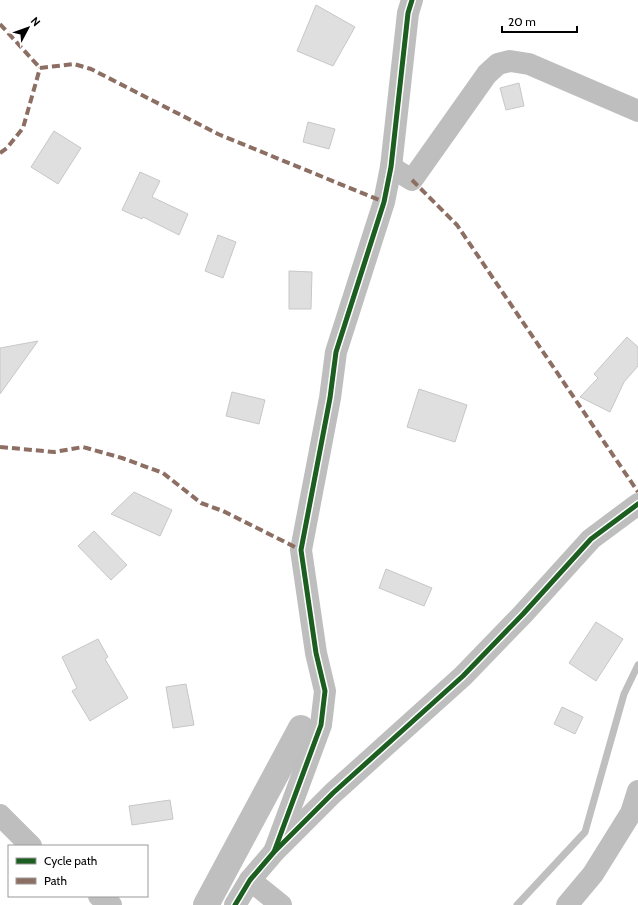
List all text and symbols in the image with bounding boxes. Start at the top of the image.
north arrow [8,8,48,48]
scale bar [502,8,577,34]
text: N [28,14,43,29]
text: 20 m [508,14,536,29]
legend [8,845,148,897]
text: Cycle path [44,853,97,868]
text: Path [44,873,67,888]

